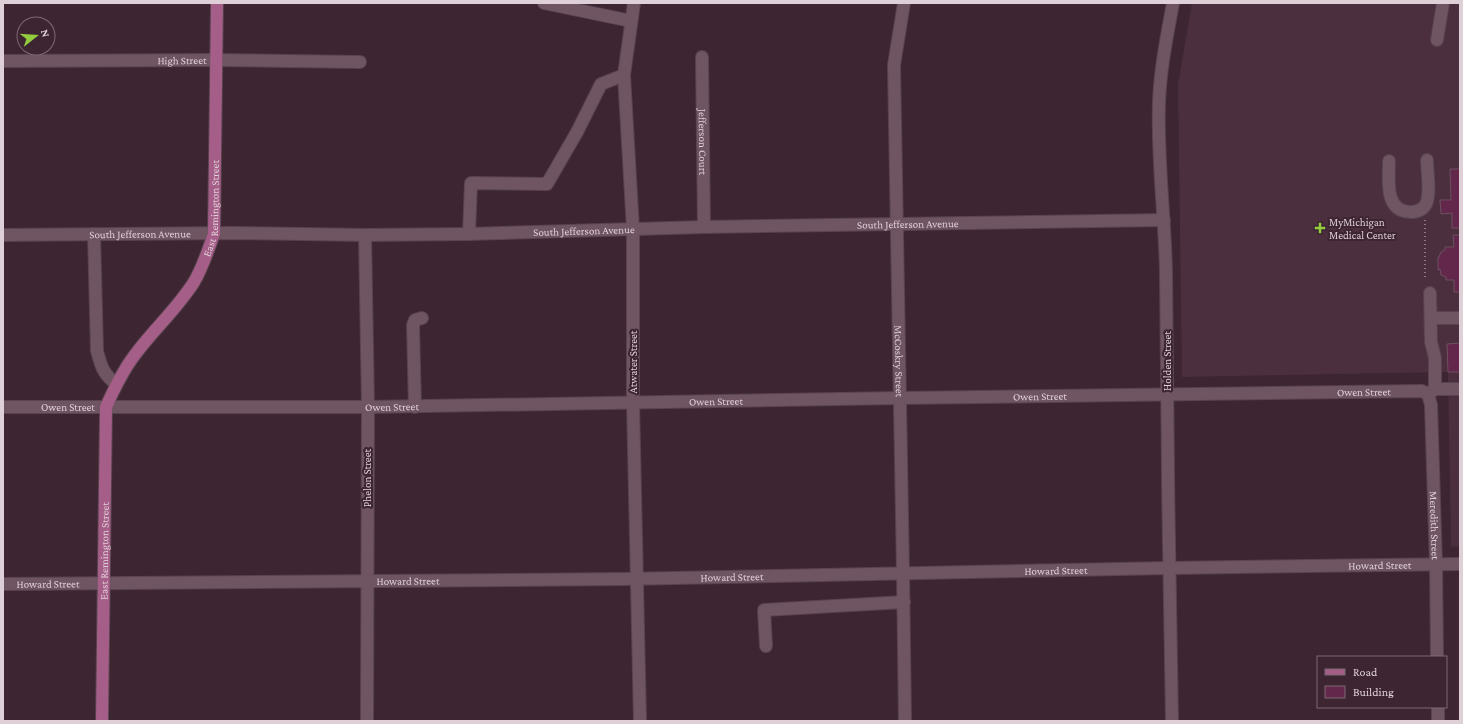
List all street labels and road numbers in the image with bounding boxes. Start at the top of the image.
street label: High Street [157,54,207,67]
street label: Jefferson Court [696,108,709,176]
street label: East Remington Street [200,159,221,258]
street label: South Jefferson Avenue [857,217,959,231]
street label: South Jefferson Avenue [533,223,635,238]
street label: South Jefferson Avenue [89,227,191,241]
street label: McCoskry Street [892,325,906,398]
street label: Atwater Street [627,330,639,393]
street label: Holden Street [1161,331,1173,391]
street label: Owen Street [1337,385,1391,398]
street label: Owen Street [1013,390,1067,402]
street label: Owen Street [689,395,743,408]
street label: Owen Street [365,400,419,413]
street label: Owen Street [41,401,95,413]
street label: Phelon Street [361,448,373,507]
street label: Meredith Street [1428,491,1442,560]
street label: East Remington Street [98,502,111,600]
street label: Howard Street [1348,559,1412,572]
street label: Howard Street [1024,564,1088,577]
street label: Howard Street [700,570,764,583]
street label: Howard Street [376,574,440,587]
street label: Howard Street [16,577,80,590]

